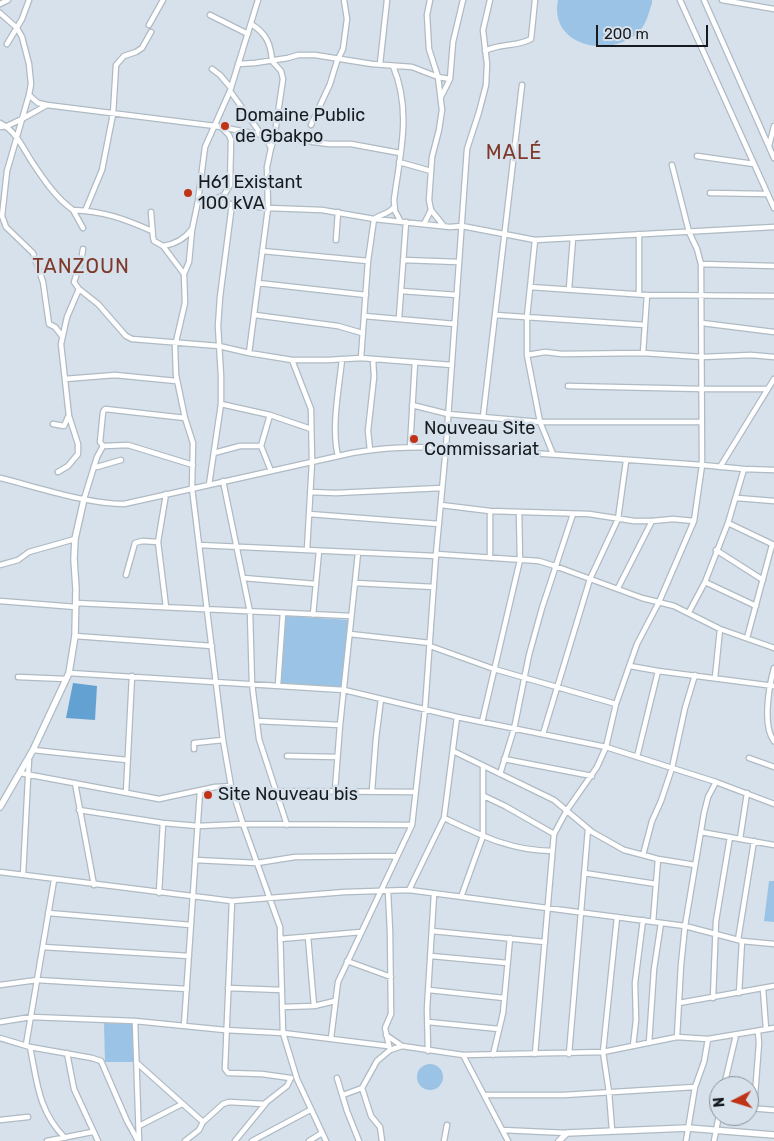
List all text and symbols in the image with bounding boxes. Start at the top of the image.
scale bar [599,15,712,47]
text: 200 m [604,25,649,43]
place label: Domaine Public de Gbakpo [235,105,365,148]
marker: Domaine Public de Gbakpo [219,120,231,132]
district label: MALÉ [485,141,543,165]
place label: H61 Existant 100 kVA [198,172,302,214]
marker: H61 Existant 100 kVA [182,187,194,199]
district label: TANZOUN [31,255,131,279]
place label: Nouveau Site Commissariat [424,418,539,460]
marker: Nouveau Site Commissariat [408,433,420,445]
place label: Site Nouveau bis [218,784,358,806]
marker: Site Nouveau bis [202,789,214,801]
north arrow [709,1076,759,1126]
text: N [711,1097,728,1108]

